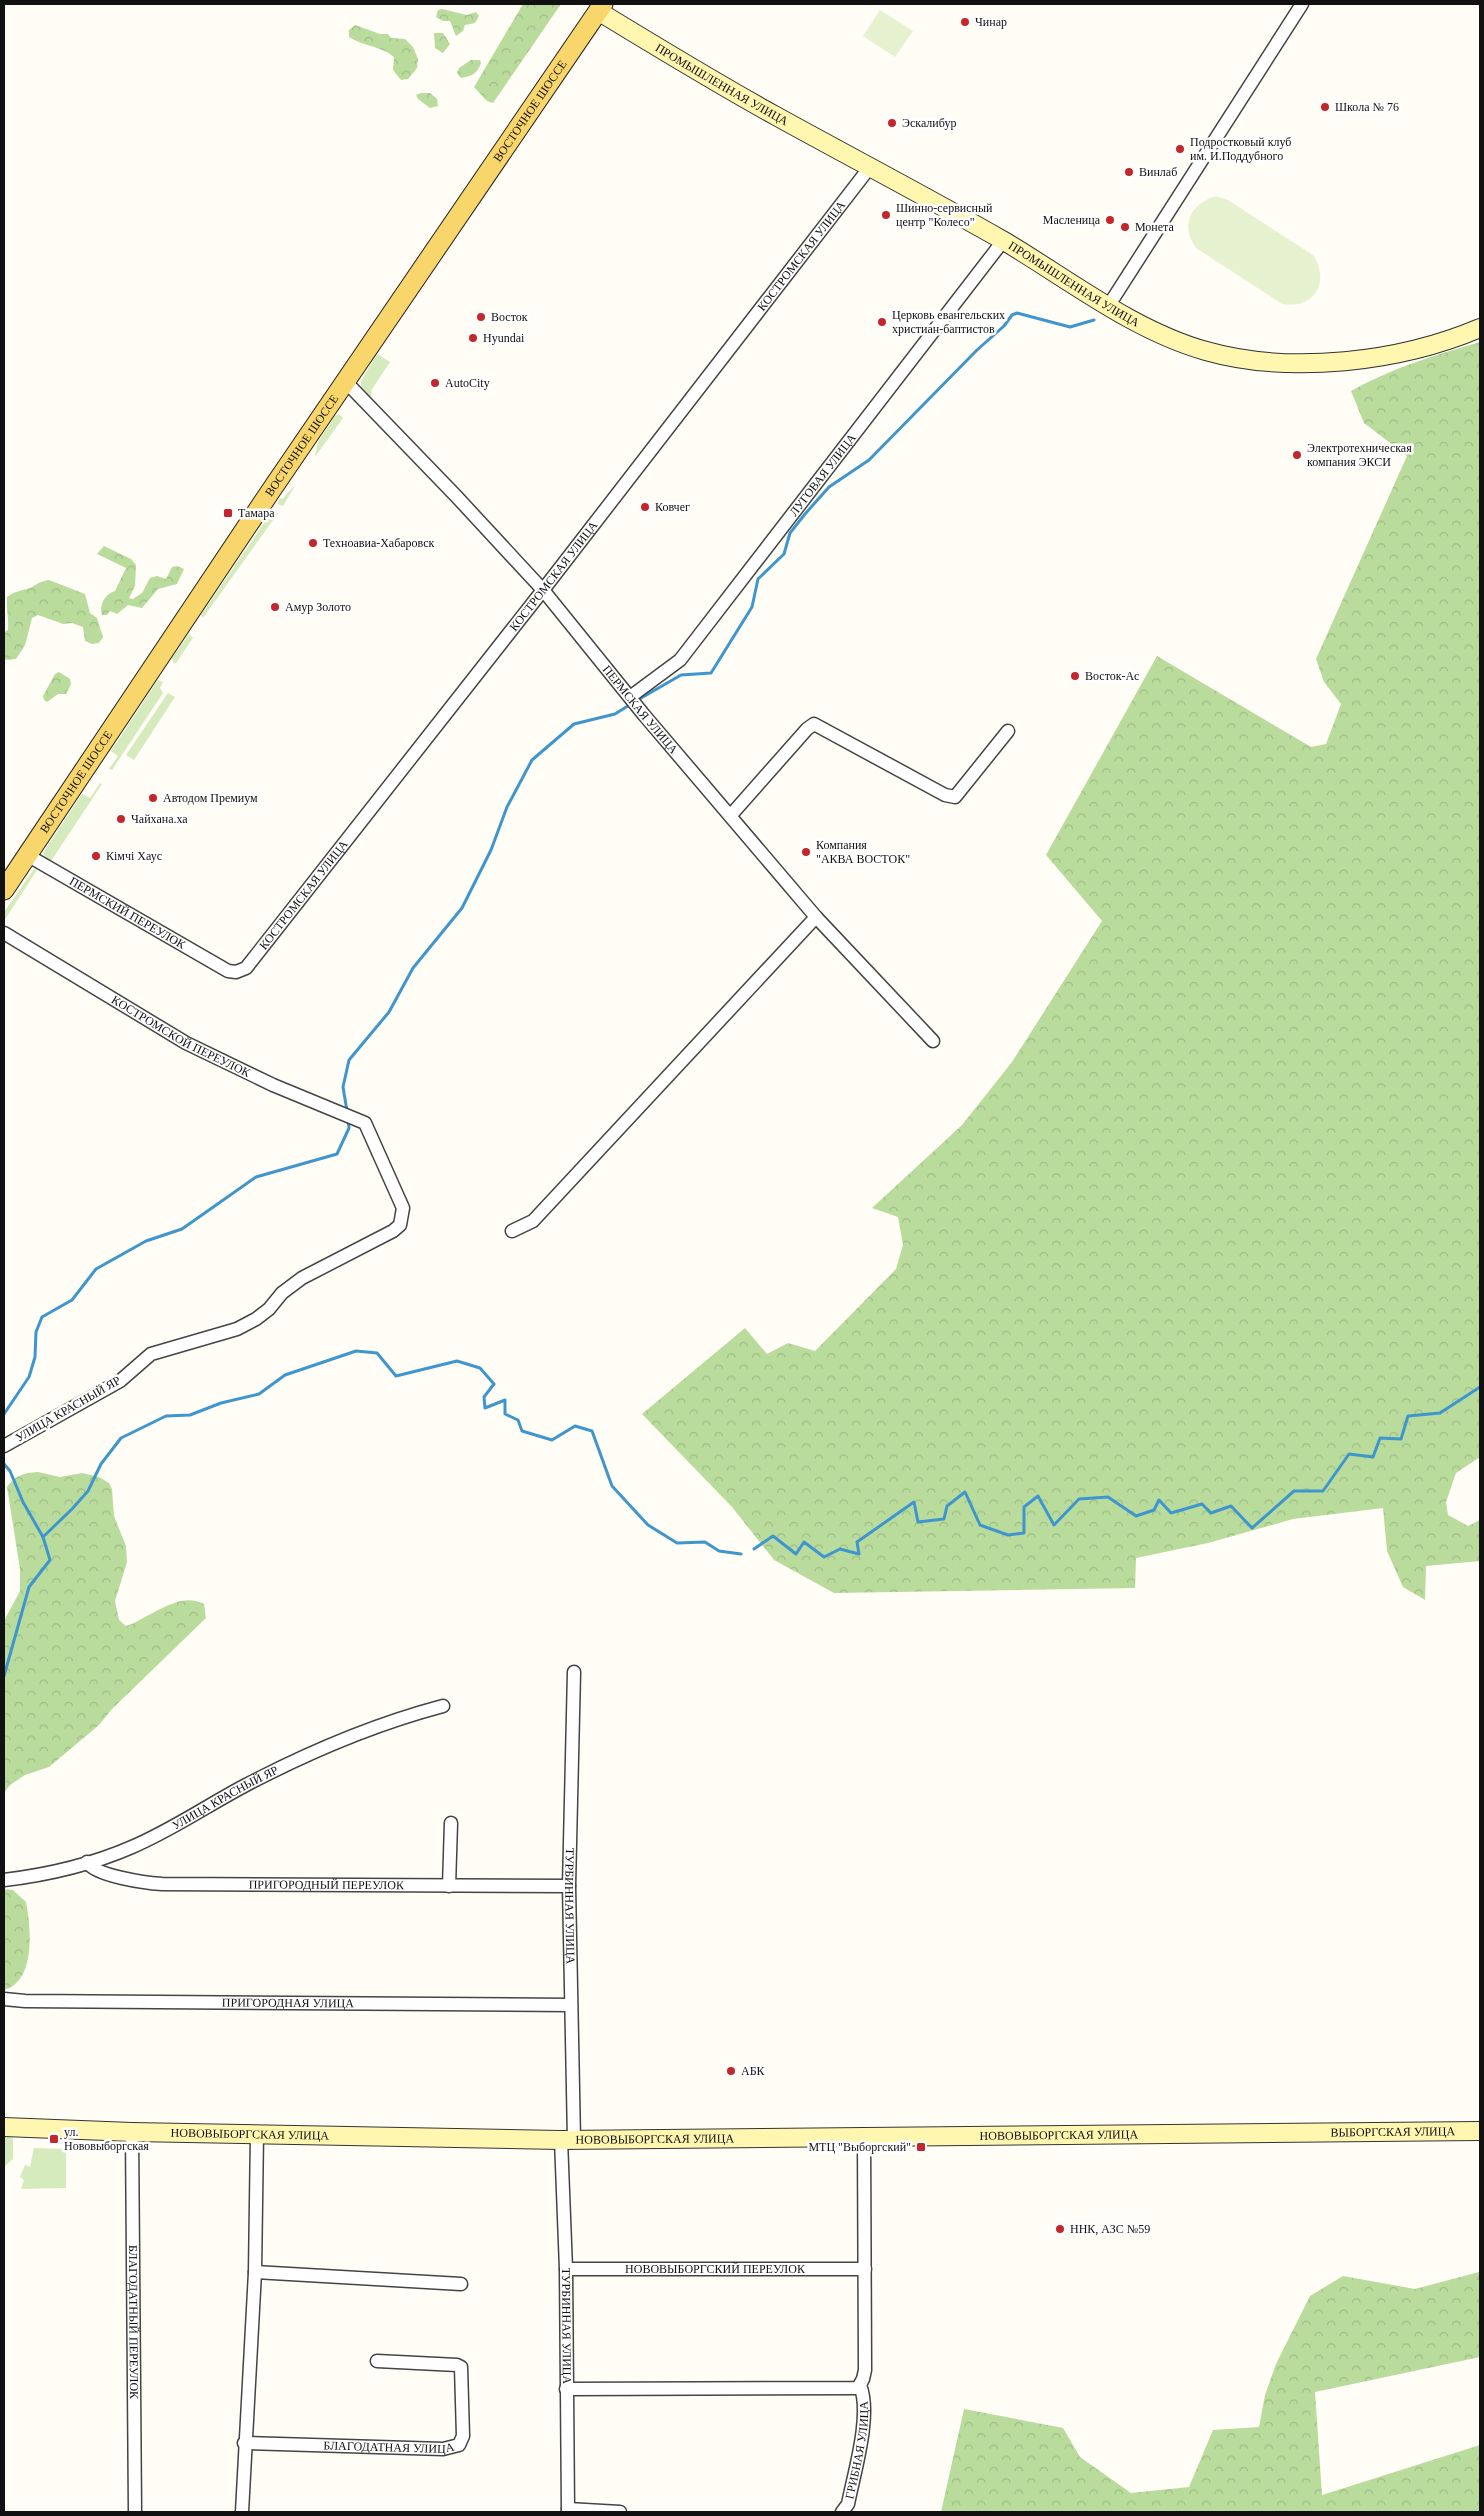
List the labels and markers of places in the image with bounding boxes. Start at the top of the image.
place label: Чинар [975,15,1007,29]
marker: Чинар [959,16,971,28]
place label: Школа № 76 [1335,100,1399,114]
marker: Школа № 76 [1319,101,1331,113]
place label: Эскалибур [902,116,956,130]
marker: Эскалибур [886,117,898,129]
place label: Подростковый клуб им. И.Поддубного [1190,135,1291,163]
marker: Подростковый клуб им. И.Поддубного [1174,143,1186,155]
place label: Винлаб [1139,165,1177,179]
marker: Винлаб [1123,166,1135,178]
place label: Шинно-сервисный центр "Колесо" [896,201,993,229]
marker: Шинно-сервисный центр "Колесо" [880,209,892,221]
place label: Масленица [1043,213,1101,227]
marker: Масленица [1104,214,1116,226]
place label: Монета [1135,220,1175,234]
marker: Монета [1119,221,1131,233]
place label: Церковь евангельских христиан-баптистов [892,308,1005,336]
place label: Восток [491,310,528,324]
marker: Восток [475,311,487,323]
marker: Церковь евангельских христиан-баптистов [876,316,888,328]
place label: Hyundai [483,331,525,345]
marker: Hyundai [467,332,479,344]
place label: AutoCity [445,376,490,390]
marker: AutoCity [429,377,441,389]
place label: Электротехническая компания ЭКСИ [1307,441,1412,469]
marker: Электротехническая компания ЭКСИ [1291,449,1303,461]
place label: Ковчег [655,500,690,514]
marker: Ковчег [639,501,651,513]
place label: Тамара [238,506,275,520]
marker: Тамара [222,507,234,519]
place label: Техноавиа-Хабаровск [323,536,435,550]
marker: Техноавиа-Хабаровск [307,537,319,549]
place label: Амур Золото [285,600,351,614]
marker: Амур Золото [269,601,281,613]
place label: Восток-Ас [1085,669,1139,683]
marker: Восток-Ас [1069,670,1081,682]
place label: Автодом Премиум [163,791,258,805]
marker: Автодом Премиум [147,792,159,804]
place label: Чайхана.ха [131,812,188,826]
marker: Чайхана.ха [115,813,127,825]
place label: Компания "АКВА ВОСТОК" [816,838,910,866]
marker: Компания "АКВА ВОСТОК" [800,846,812,858]
place label: Кiмчi Хаус [106,849,162,863]
marker: Кiмчi Хаус [90,850,102,862]
place label: АБК [741,2064,766,2078]
marker: АБК [725,2065,737,2077]
place label: ул. Нововыборгская [64,2125,149,2153]
marker: ул. Нововыборгская [48,2133,60,2145]
place label: МТЦ "Выборгский" [808,2140,911,2154]
marker: МТЦ "Выборгский" [915,2141,927,2153]
place label: ННК, АЗС №59 [1070,2222,1150,2236]
marker: ННК, АЗС №59 [1054,2223,1066,2235]

